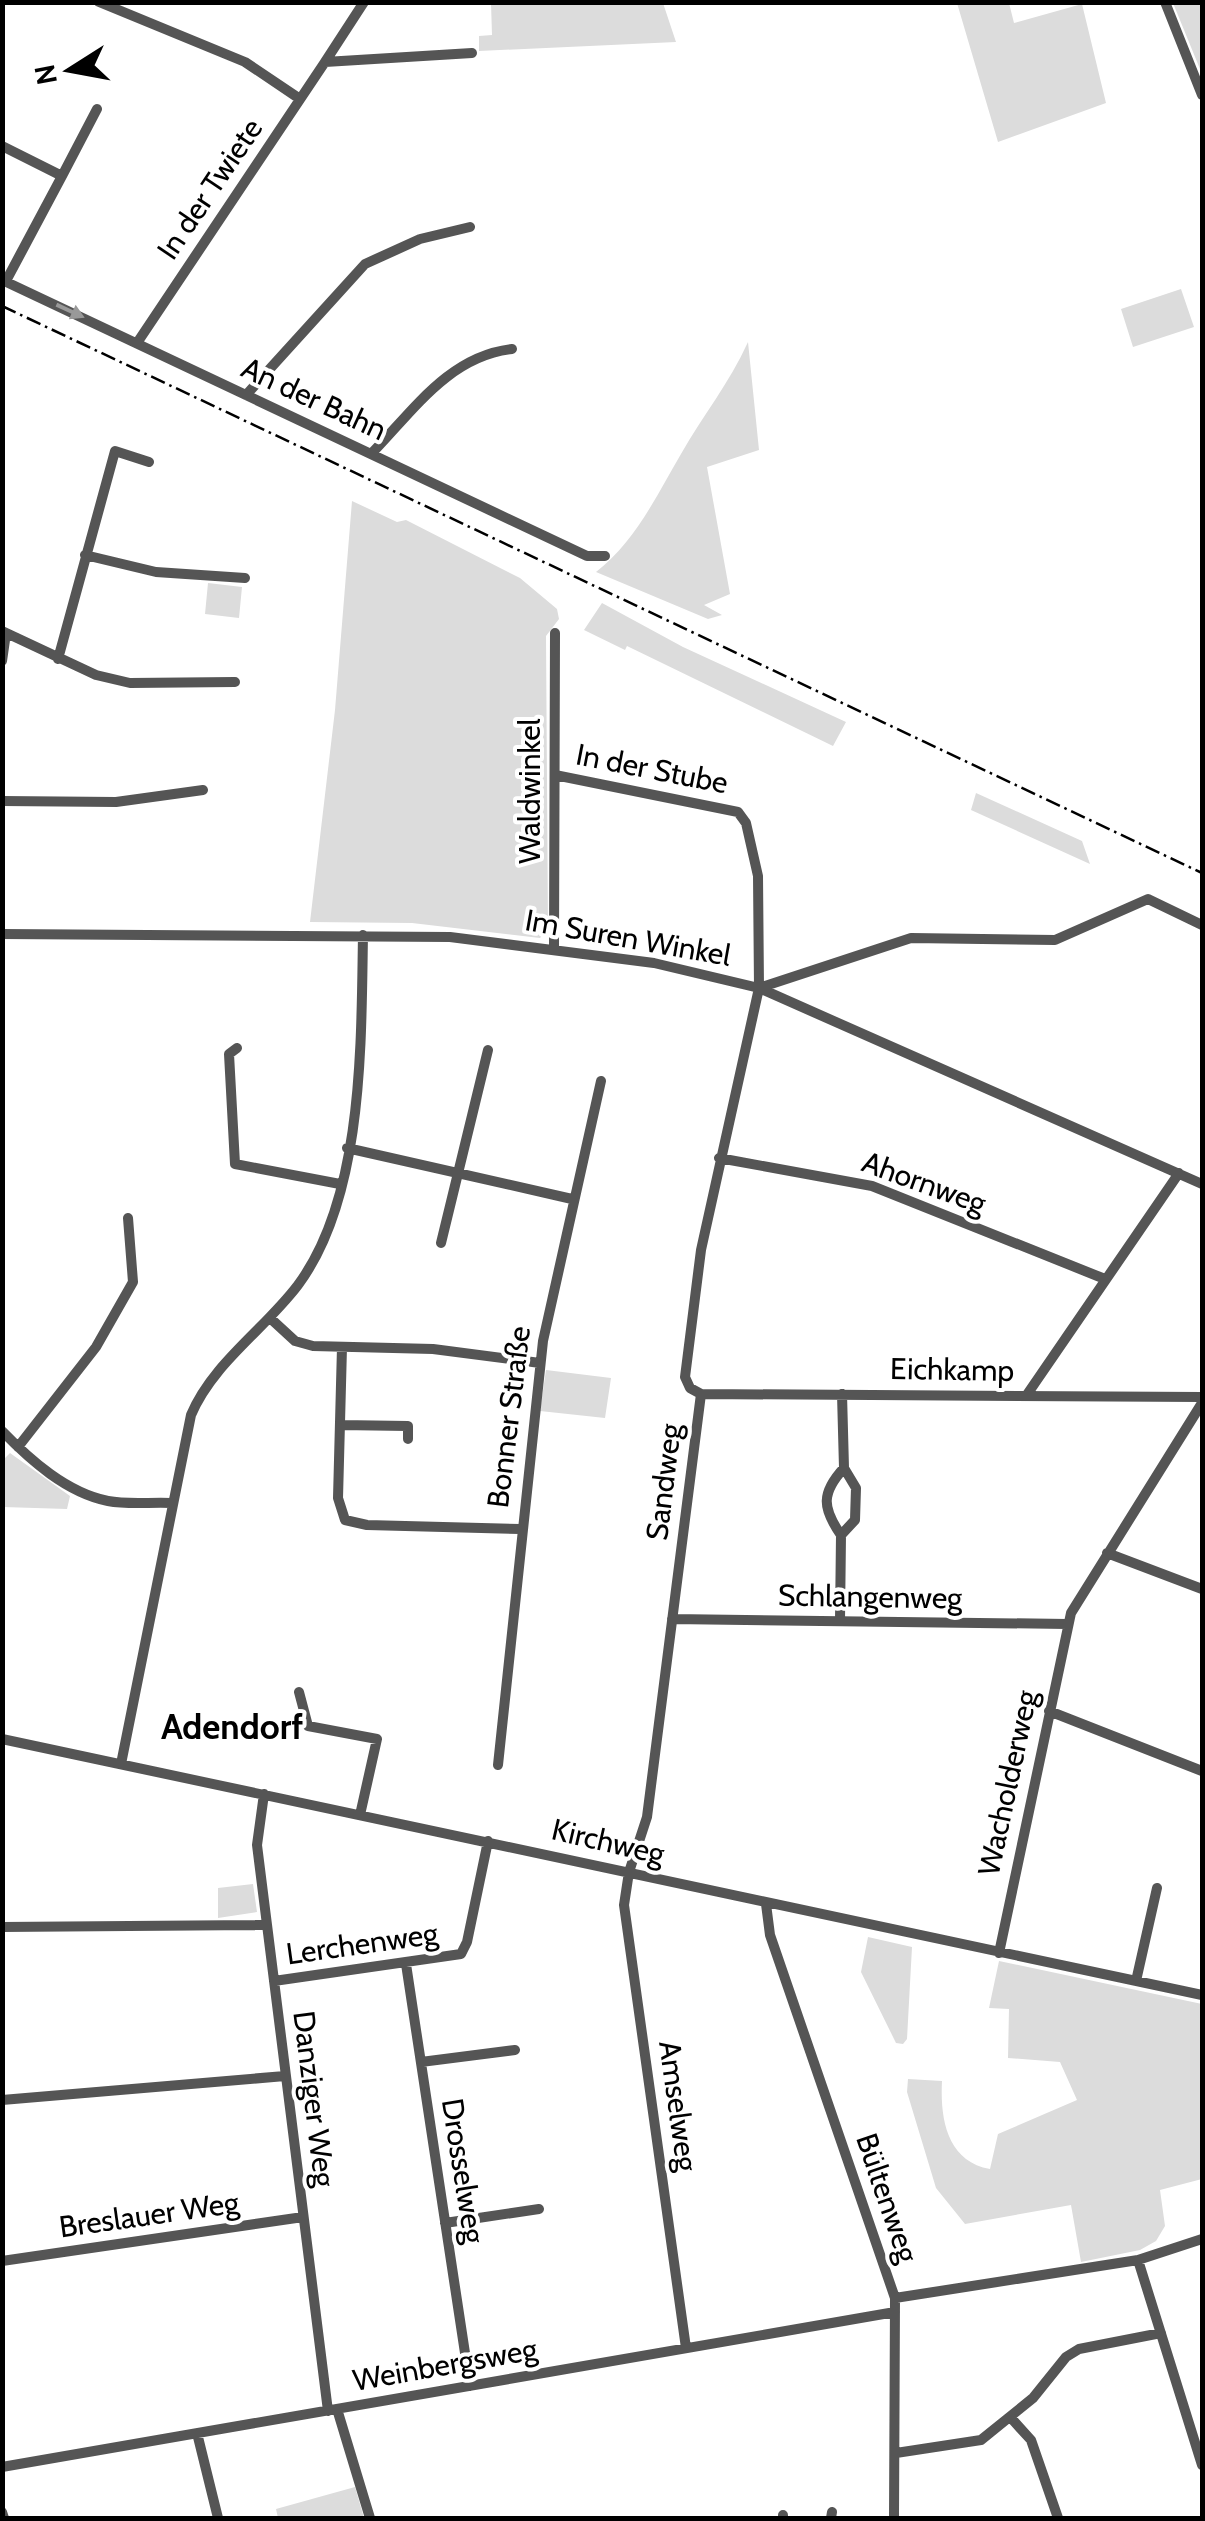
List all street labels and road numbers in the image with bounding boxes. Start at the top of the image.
street label: In der Twiete [149,111,270,266]
street label: An der Bahn [236,349,393,448]
street label: Waldwinkel [511,718,548,864]
street label: In der Stube [573,736,731,801]
street label: Im Suren Winkel [522,901,734,974]
street label: Ahornweg [857,1143,992,1222]
street label: Bonner Straße [479,1324,538,1510]
street label: Eichkamp [890,1350,1014,1389]
street label: Sandweg [638,1420,689,1542]
street label: Schlangenweg [778,1576,964,1617]
street label: Wacholderweg [970,1686,1045,1879]
street label: Kirchweg [548,1811,669,1873]
street label: Lerchenweg [284,1914,441,1972]
street label: Danziger Weg [285,2009,344,2190]
street label: Amselweg [651,2038,706,2175]
street label: Drosselweg [434,2096,493,2247]
street label: Bültenweg [848,2128,927,2268]
street label: Breslauer Weg [57,2183,242,2245]
street label: Weinbergsweg [350,2330,541,2399]

